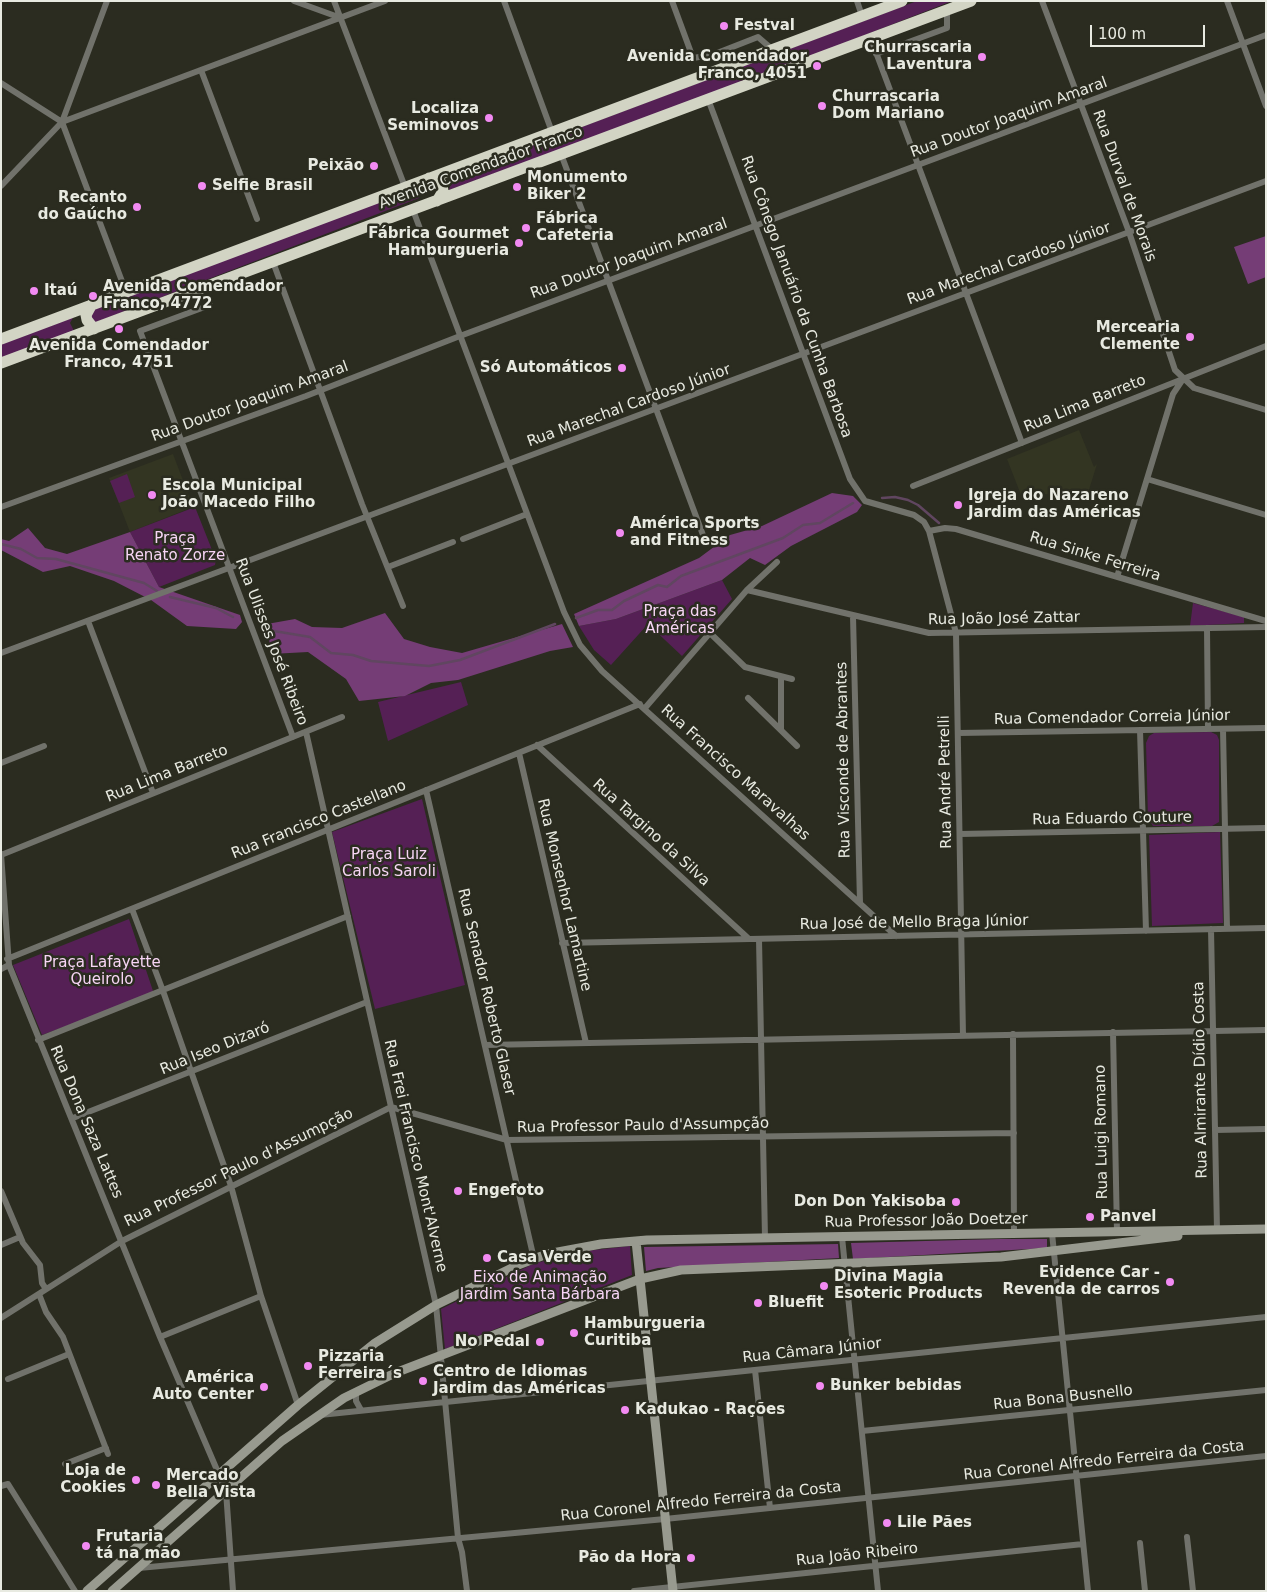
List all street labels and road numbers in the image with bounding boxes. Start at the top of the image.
street label: Rua Doutor Joaquim Amaral [908,74,1110,162]
street label: Rua Durval de Morais [1088,108,1160,264]
street label: Avenida Comendador Franco [377,123,585,213]
street label: Rua Cônego Januário da Cunha Barbosa [736,153,856,441]
street label: Rua Doutor Joaquim Amaral [528,215,730,303]
street label: Rua Marechal Cardoso Júnior [905,219,1113,309]
street label: Rua Doutor Joaquim Amaral [149,358,351,446]
street label: Rua Marechal Cardoso Júnior [525,361,733,451]
street label: Rua Lima Barreto [1021,371,1149,437]
street label: Rua Sinke Ferreira [1027,528,1163,586]
street label: Rua Ulisses José Ribeiro [231,556,311,728]
street label: Rua João José Zattar [928,609,1080,629]
street label: Rua Visconde de Abrantes [833,662,855,858]
street label: Rua Francisco Maravalhas [657,701,813,845]
street label: Rua Comendador Correia Júnior [994,707,1230,729]
street label: Rua André Petrelli [936,715,956,849]
street label: Rua Lima Barreto [103,741,231,807]
street label: Rua Targino da Silva [589,776,713,890]
street label: Rua Francisco Castellano [229,777,409,863]
street label: Rua Monsenhor Lamartine [533,797,595,993]
street label: Rua Eduardo Couture [1032,809,1192,829]
street label: Rua Senador Roberto Glaser [453,887,519,1097]
street label: Rua José de Mello Braga Júnior [800,912,1028,934]
street label: Rua Almirante Dídio Costa [1190,981,1212,1179]
street label: Rua Iseo Dizaró [158,1019,272,1079]
street label: Rua Frei Francisco Mont'Alverne [379,1038,451,1274]
street label: Rua Dona Saza Lattes [46,1043,126,1201]
street label: Rua Luigi Romano [1092,1064,1112,1200]
street label: Rua Professor Paulo d'Assumpção [122,1105,356,1231]
street label: Rua Professor Paulo d'Assumpção [517,1115,769,1137]
street label: Rua Professor João Doetzer [824,1210,1028,1232]
street label: Rua Câmara Júnior [742,1335,882,1367]
street label: Rua Bona Busnello [992,1382,1134,1414]
street label: Rua Coronel Alfredo Ferreira da Costa [963,1437,1245,1485]
street label: Rua Coronel Alfredo Ferreira da Costa [560,1478,842,1526]
street label: Rua João Ribeiro [795,1540,919,1570]

